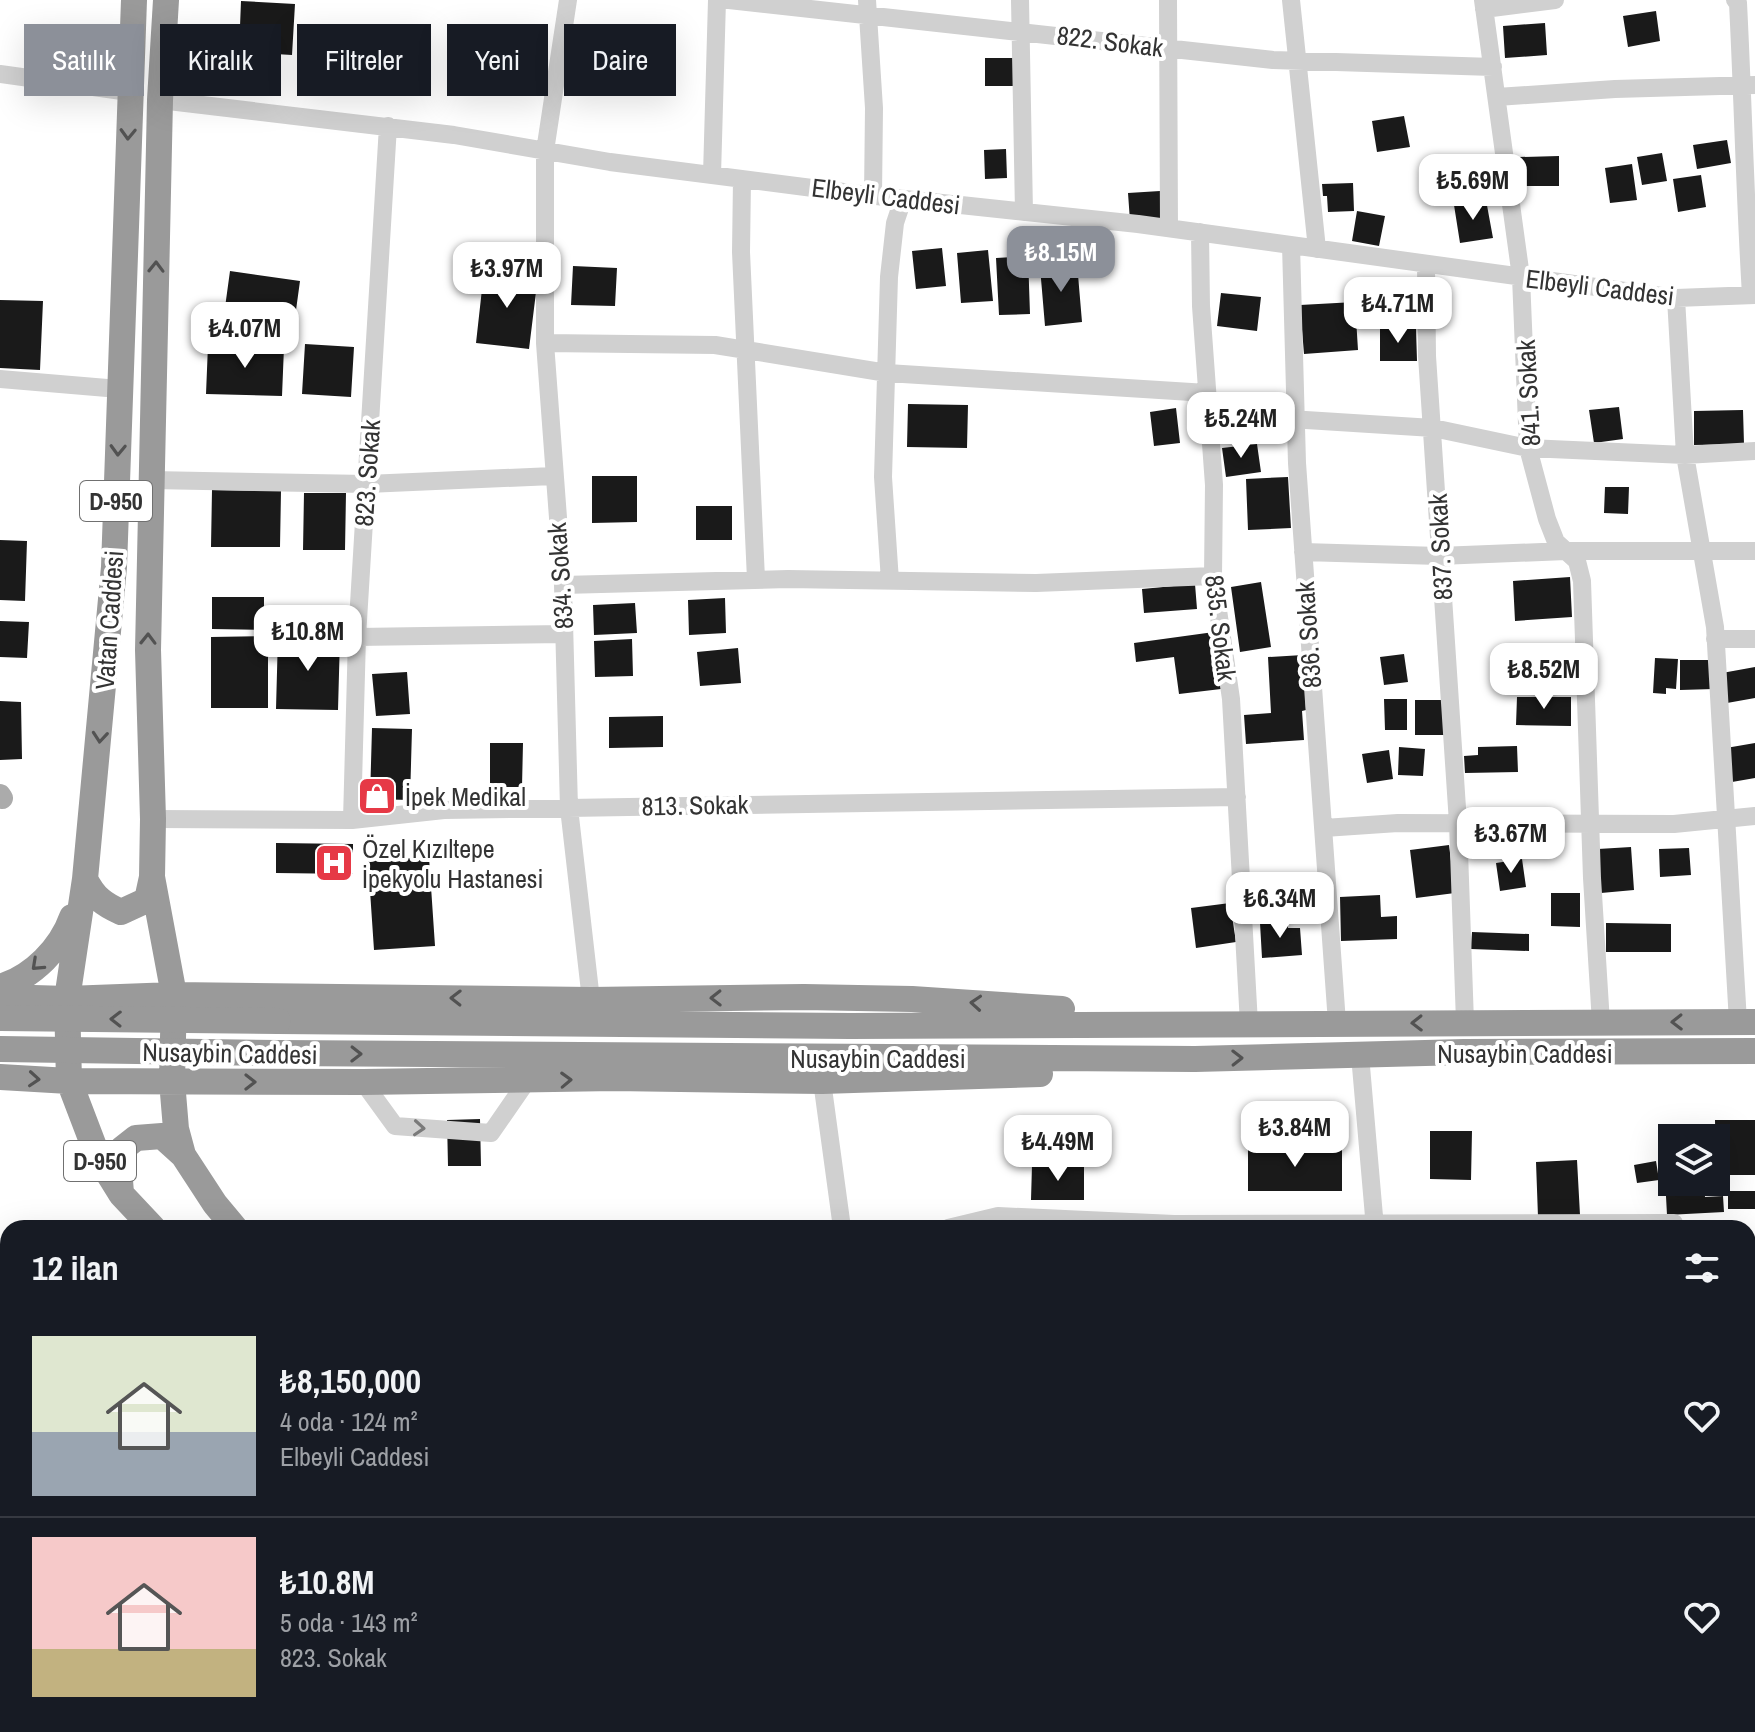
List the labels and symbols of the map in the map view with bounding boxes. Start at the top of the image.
street label: 822. Sokak [1055,17,1165,65]
one-way arrow [119,128,136,141]
pin: ₺5.69M [1408,154,1538,222]
street label: Elbeyli Caddesi [810,170,962,222]
pin: ₺8.15M [996,226,1126,294]
pin: ₺3.97M [442,242,572,310]
one-way arrow [147,260,165,273]
street label: Elbeyli Caddesi [1524,261,1676,313]
pin: ₺4.71M [1333,277,1463,345]
pin: ₺4.07M [180,302,310,370]
street label: 841. Sokak [1508,338,1548,447]
pin: ₺5.24M [1176,392,1306,460]
street label: 823. Sokak [346,418,388,527]
one-way arrow [109,444,126,457]
road number: D-950 [80,481,152,521]
street label: 837. Sokak [1420,492,1460,601]
street label: 834. Sokak [539,521,581,630]
street label: Vatan Caddesi [87,549,131,691]
street label: 835. Sokak [1197,573,1245,683]
street label: 836. Sokak [1287,580,1329,689]
pin: ₺10.8M [243,605,373,673]
one-way arrow [139,632,157,645]
pin: ₺8.52M [1479,643,1609,711]
one-way arrow [92,731,109,744]
shop icon: İpek Medikal [356,775,398,817]
place label: İpek Medikal [405,779,526,814]
street label: 813. Sokak [641,787,749,823]
pin: ₺3.67M [1446,807,1576,875]
place label: Özel Kızıltepe İpekyolu Hastanesi [362,831,543,896]
hospital icon: Özel Kızıltepe İpekyolu Hastanesi [313,842,355,884]
pin: ₺6.34M [1215,872,1345,940]
one-way arrow [32,955,46,970]
one-way arrow [449,989,462,1006]
one-way arrow [709,990,722,1007]
one-way arrow [969,995,982,1012]
one-way arrow [109,1011,122,1028]
one-way arrow [1410,1014,1423,1031]
one-way arrow [1670,1014,1683,1031]
street label: Nusaybin Caddesi [142,1034,318,1072]
street label: Nusaybin Caddesi [1437,1036,1613,1071]
street label: Nusaybin Caddesi [790,1041,966,1076]
one-way arrow [350,1045,363,1063]
one-way arrow [1231,1049,1244,1067]
one-way arrow [28,1070,41,1087]
one-way arrow [560,1071,573,1088]
one-way arrow [244,1073,257,1090]
pin: ₺3.84M [1230,1101,1360,1169]
pin: ₺4.49M [993,1115,1123,1183]
one-way arrow [413,1119,426,1136]
road number: D-950 [64,1141,136,1181]

